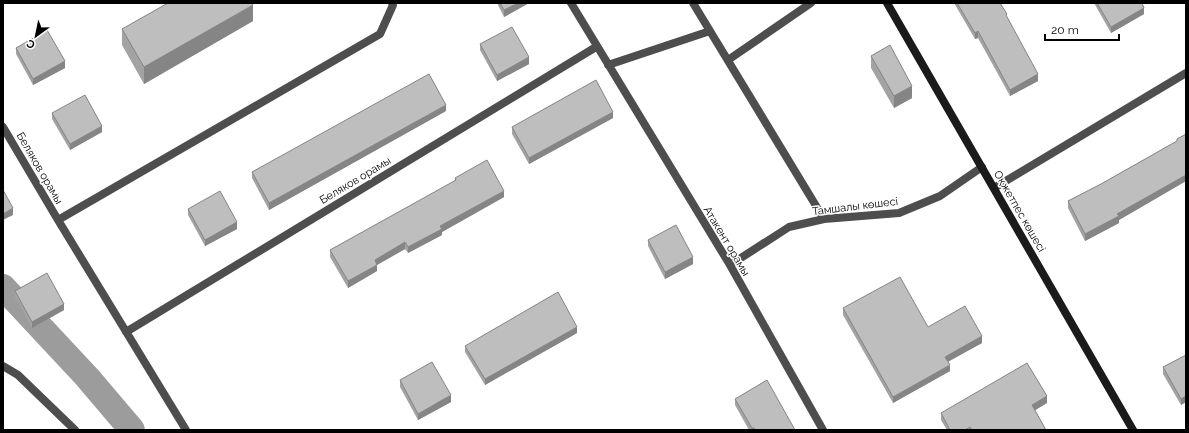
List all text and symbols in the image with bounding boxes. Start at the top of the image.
north arrow [16,16,56,56]
scale bar [1045,16,1119,42]
text: 20 m [1051,23,1079,37]
text: С [24,36,38,51]
street label: Беляков орамы [14,130,65,206]
street label: Беляков орамы [317,154,393,207]
street label: Оқжетпес көшесі [991,168,1048,254]
street label: Тамшалы көшесі [811,195,899,218]
street label: Атакент орамы [701,204,752,278]

